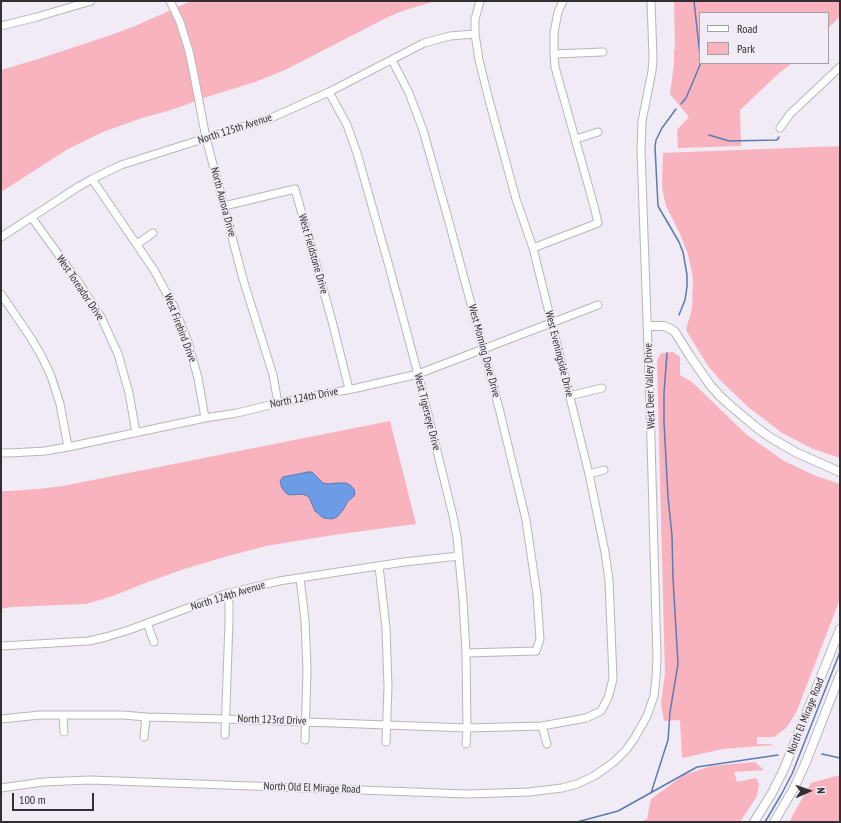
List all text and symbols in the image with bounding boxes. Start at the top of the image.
legend [699,12,829,64]
text: Road [737,21,757,36]
text: Park [737,41,755,56]
street label: North 125th Avenue [196,111,274,147]
street label: North Aurora Drive [207,166,239,238]
street label: West Fieldstone Drive [295,213,331,295]
street label: West Toreador Drive [53,253,107,323]
street label: West Firebird Drive [161,292,199,364]
street label: West Morning Dove Drive [465,303,503,399]
street label: West Eveningside Drive [542,309,576,399]
street label: West Deer Valley Drive [642,343,658,429]
street label: West Tigerseye Drive [411,372,443,452]
street label: North 124th Drive [269,385,339,411]
street label: North 124th Avenue [189,578,267,614]
street label: North El Mirage Road [785,676,827,756]
street label: North 123rd Drive [237,712,307,728]
north arrow [789,771,829,811]
street label: North Old El Mirage Road [263,780,361,796]
scale bar [14,785,96,811]
text: N [814,787,828,794]
text: 100 m [19,792,46,807]

